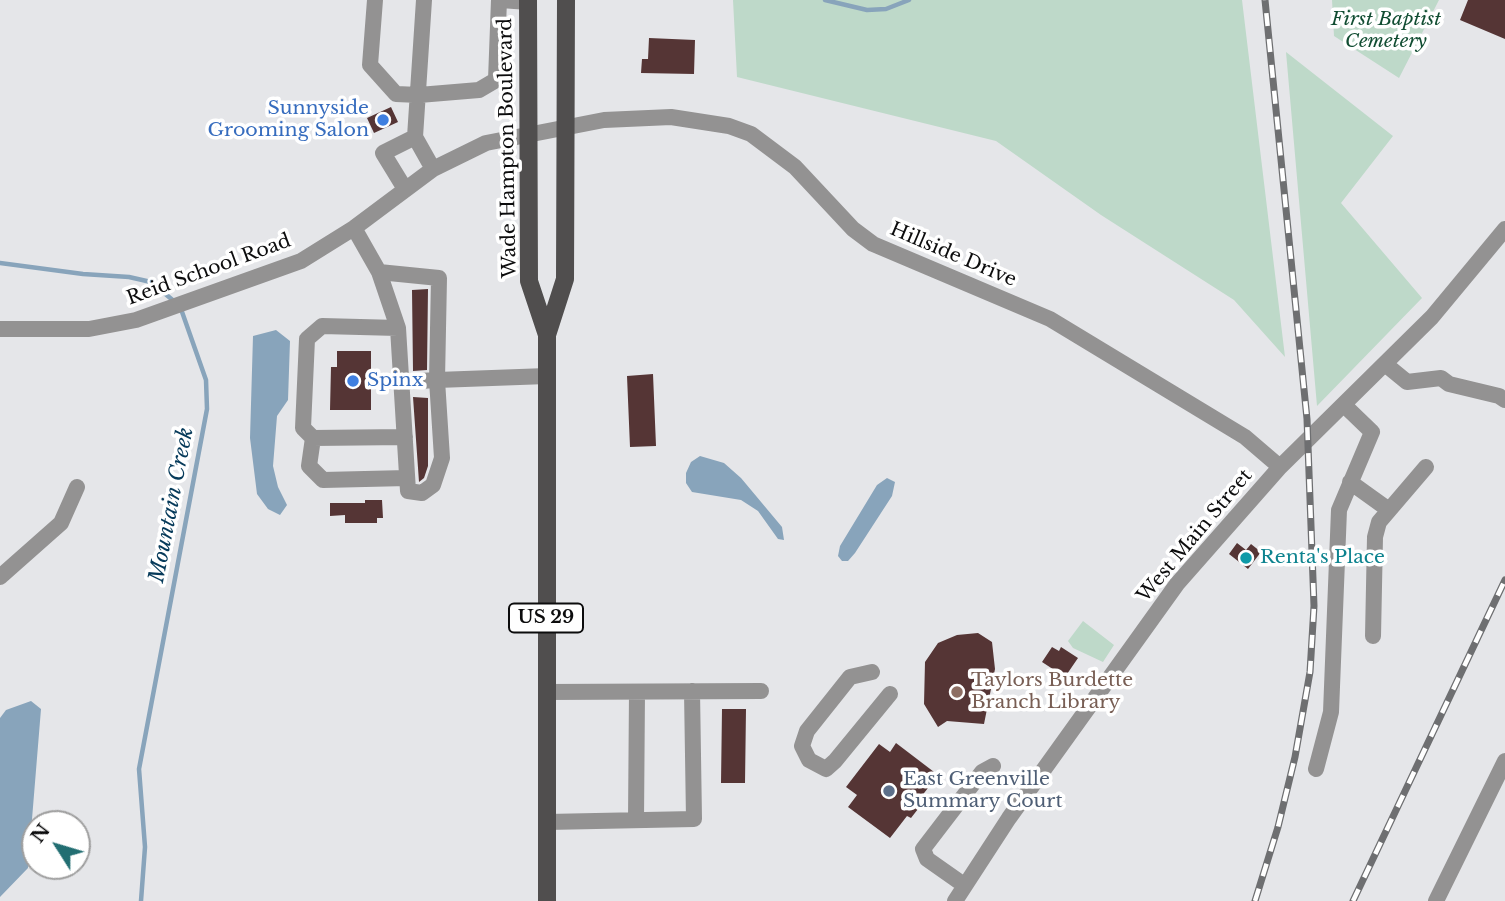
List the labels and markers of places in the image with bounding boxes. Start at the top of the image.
place label: Sunnyside Grooming Salon [208,98,369,142]
marker: Sunnyside Grooming Salon [375,112,391,128]
place label: Spinx [367,370,423,392]
marker: Spinx [345,373,361,389]
place label: Renta's Place [1260,547,1385,569]
marker: Renta's Place [1238,550,1254,566]
place label: Taylors Burdette Branch Library [971,670,1133,714]
marker: Taylors Burdette Branch Library [949,684,965,700]
place label: East Greenville Summary Court [903,769,1063,813]
marker: East Greenville Summary Court [881,783,897,799]

